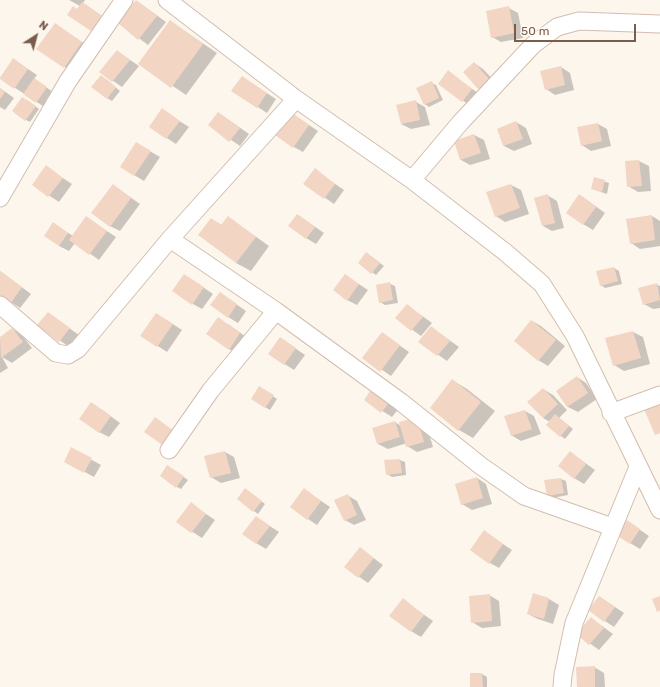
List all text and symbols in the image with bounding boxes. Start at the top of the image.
north arrow [16,16,56,56]
scale bar [516,16,638,42]
text: N [36,18,50,33]
text: 50 m [521,24,549,38]

